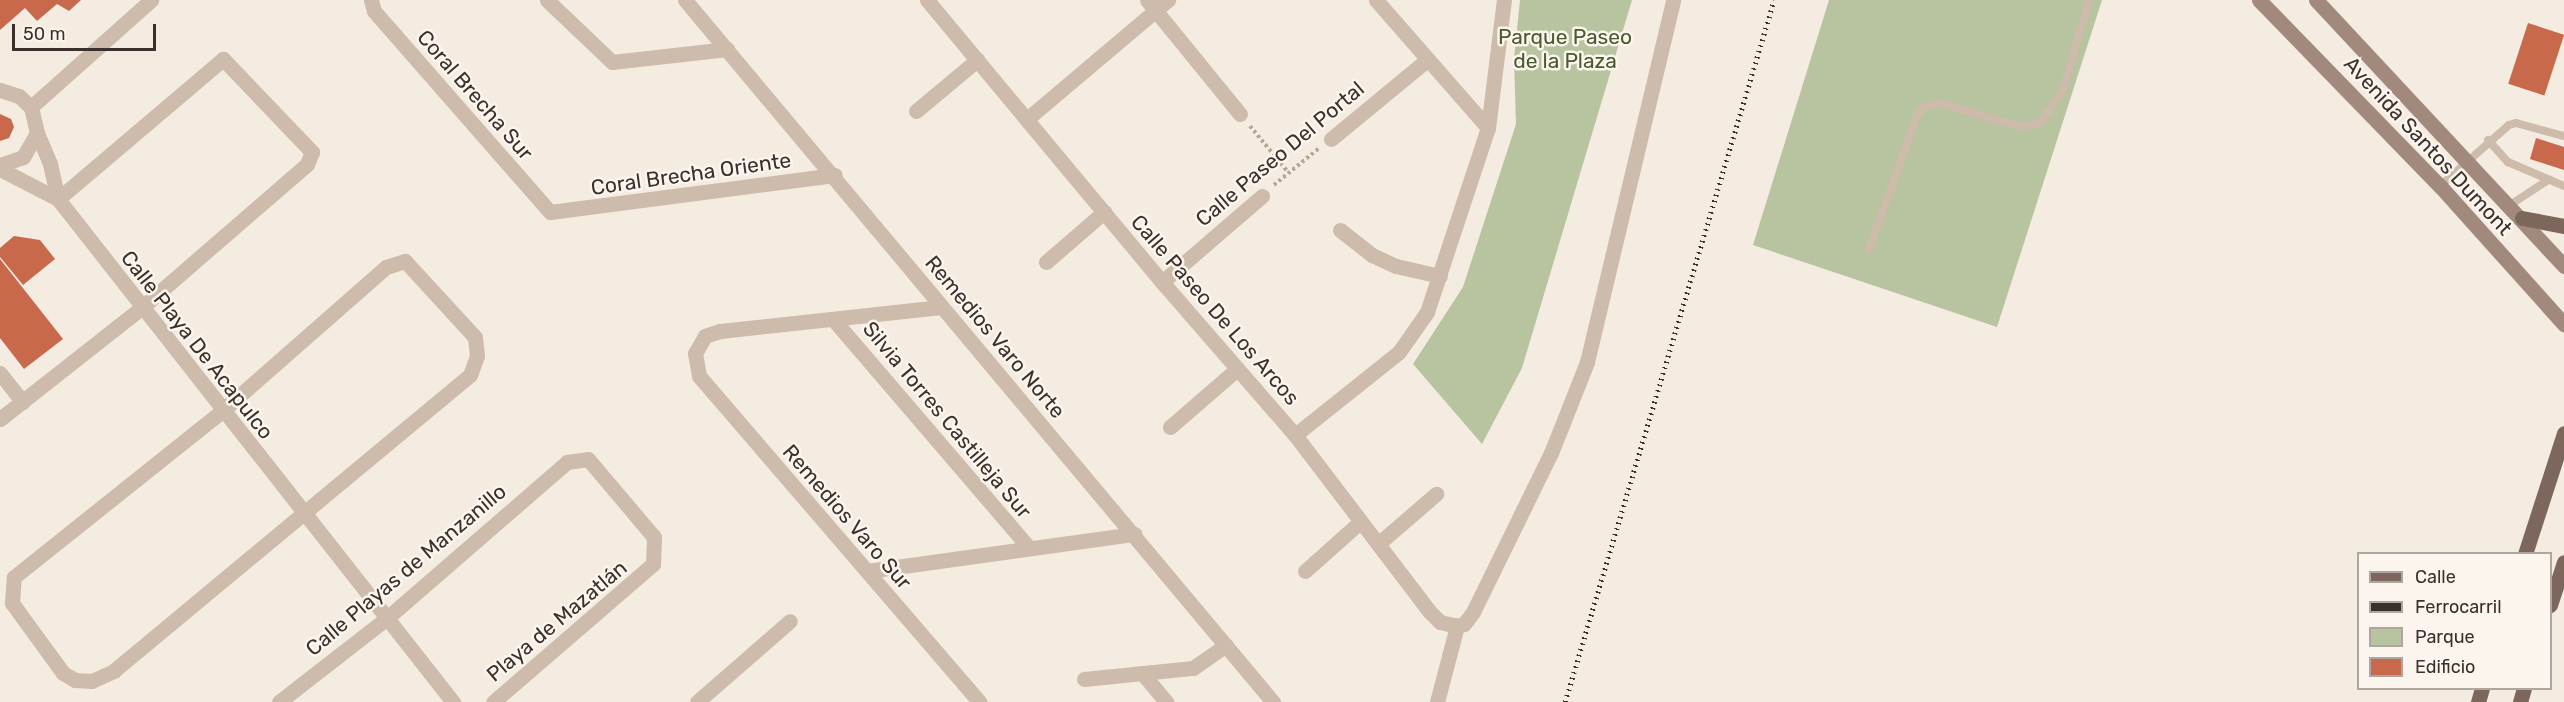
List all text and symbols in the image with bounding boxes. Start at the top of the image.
scale bar [15,12,159,50]
text: 50 m [23,23,66,45]
park label: Parque Paseo de la Plaza [1498,24,1632,74]
street label: Coral Brecha Sur [412,25,538,165]
street label: Avenida Santos Dumont [2339,51,2517,241]
street label: Calle Paseo Del Portal [1191,76,1369,232]
street label: Coral Brecha Oriente [589,147,793,201]
street label: Calle Paseo De Los Arcos [1125,210,1305,410]
street label: Calle Playa De Acapulco [115,245,279,445]
street label: Remedios Varo Norte [919,250,1071,424]
street label: Silvia Torres Castilleja Sur [857,316,1037,524]
street label: Remedios Varo Sur [777,439,917,595]
street label: Calle Playas de Manzanillo [301,479,511,661]
legend [2357,552,2552,690]
street label: Playa de Mazatlán [482,555,632,687]
text: Calle [2415,566,2456,588]
text: Ferrocarril [2415,596,2502,618]
text: Parque [2415,626,2475,648]
text: Edificio [2415,656,2475,678]

